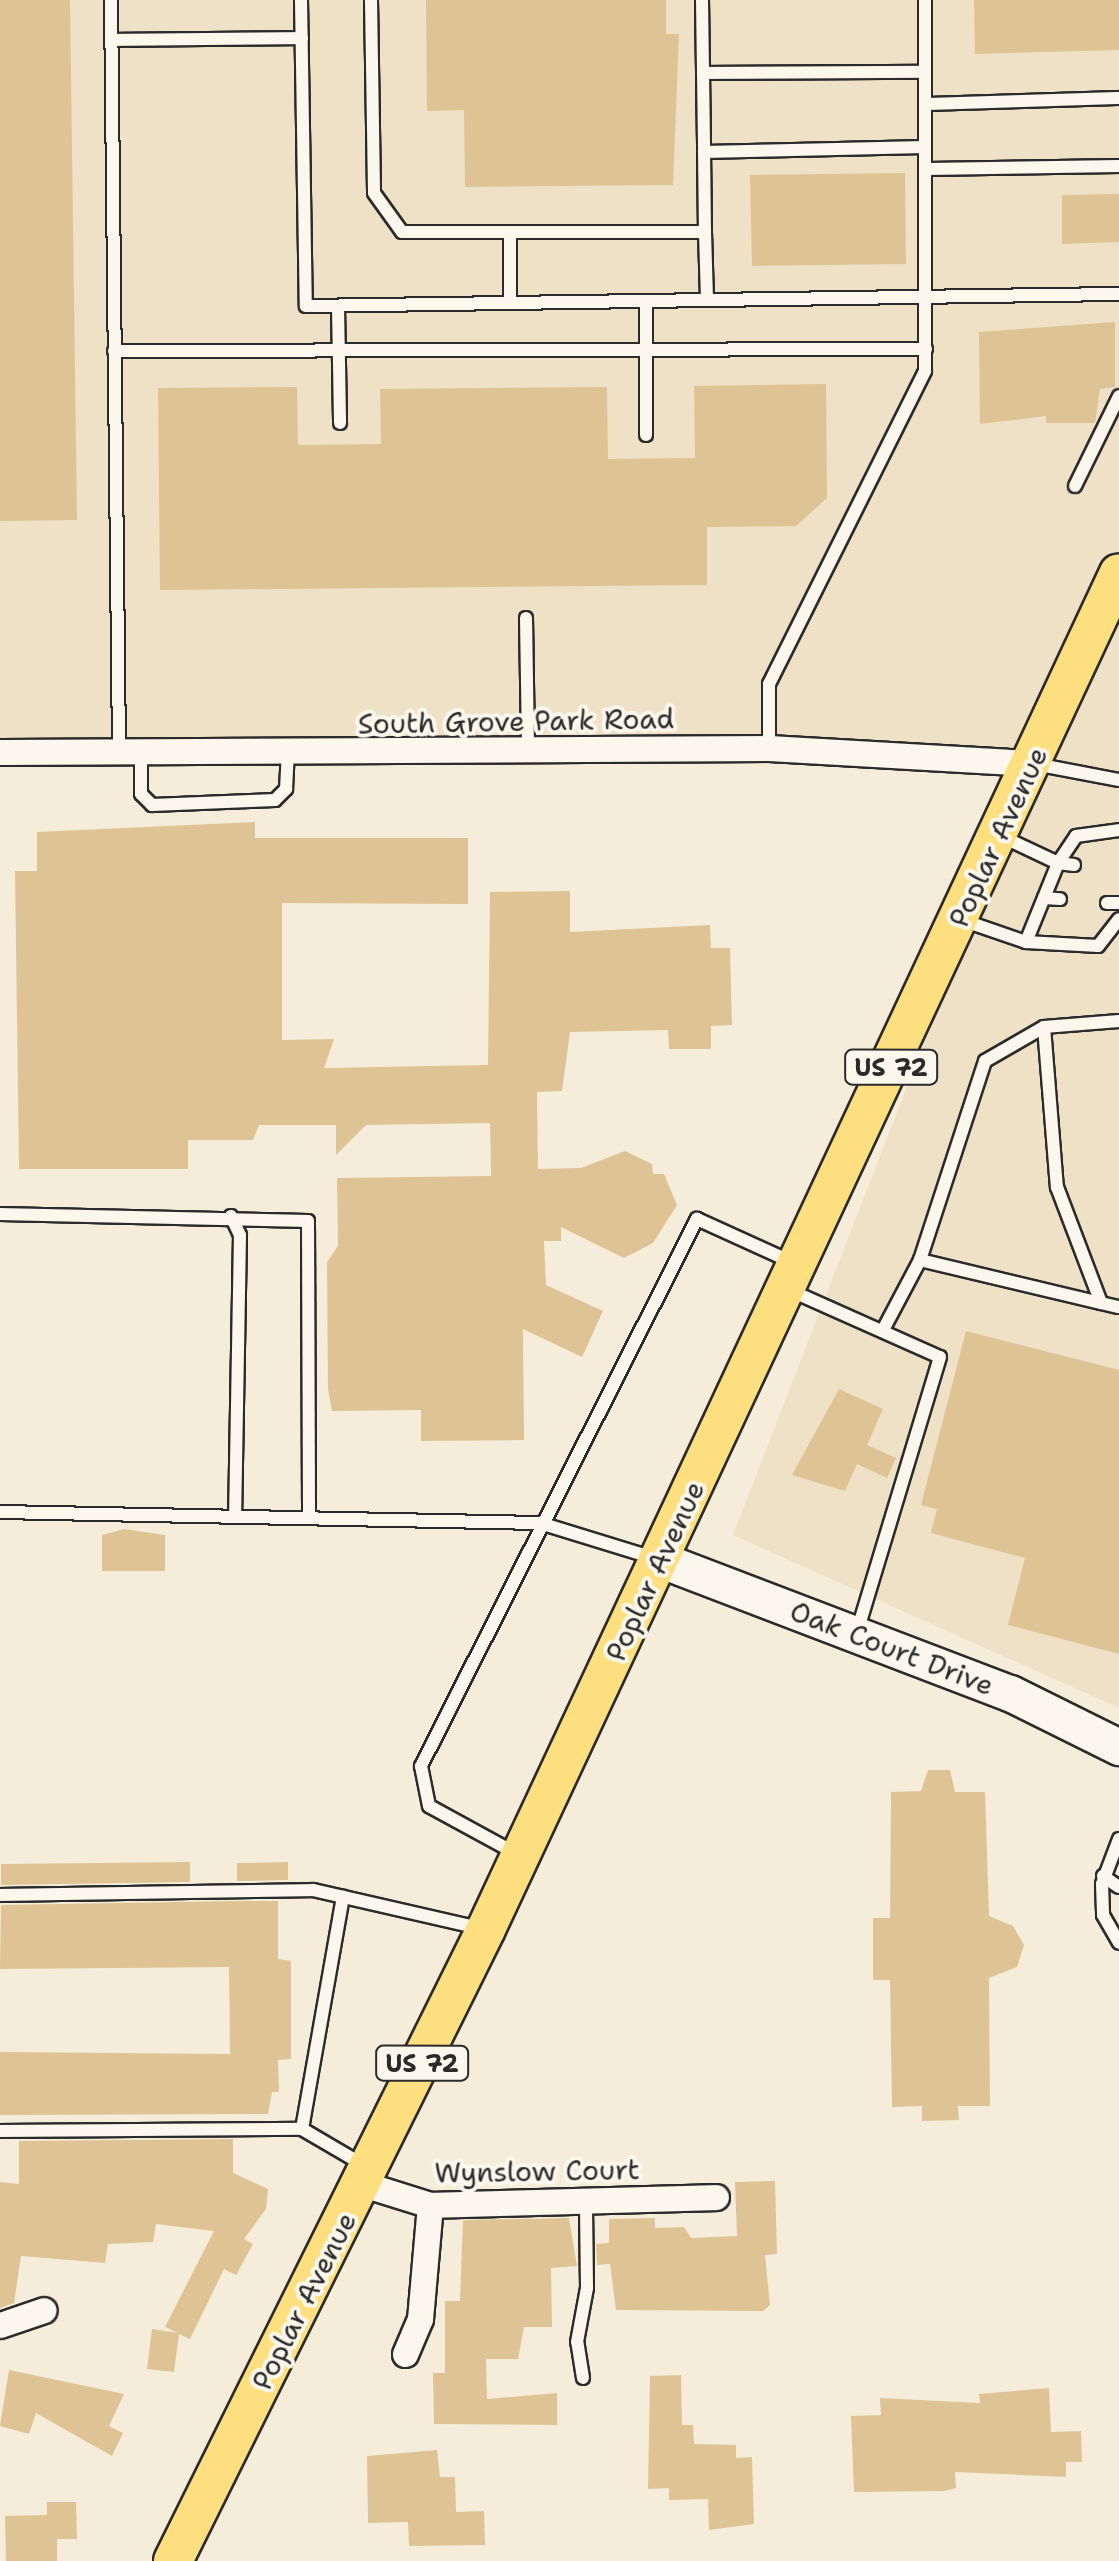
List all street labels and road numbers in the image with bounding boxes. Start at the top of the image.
street label: South Grove Park Road [357,701,675,741]
street label: Poplar Avenue [942,742,1054,932]
road number: US 72 [844,1047,938,1087]
street label: Poplar Avenue [599,1476,711,1666]
street label: Oak Court Drive [785,1594,999,1702]
road number: US 72 [374,2043,470,2083]
street label: Wynslow Court [434,2152,640,2190]
street label: Poplar Avenue [245,2207,363,2395]

